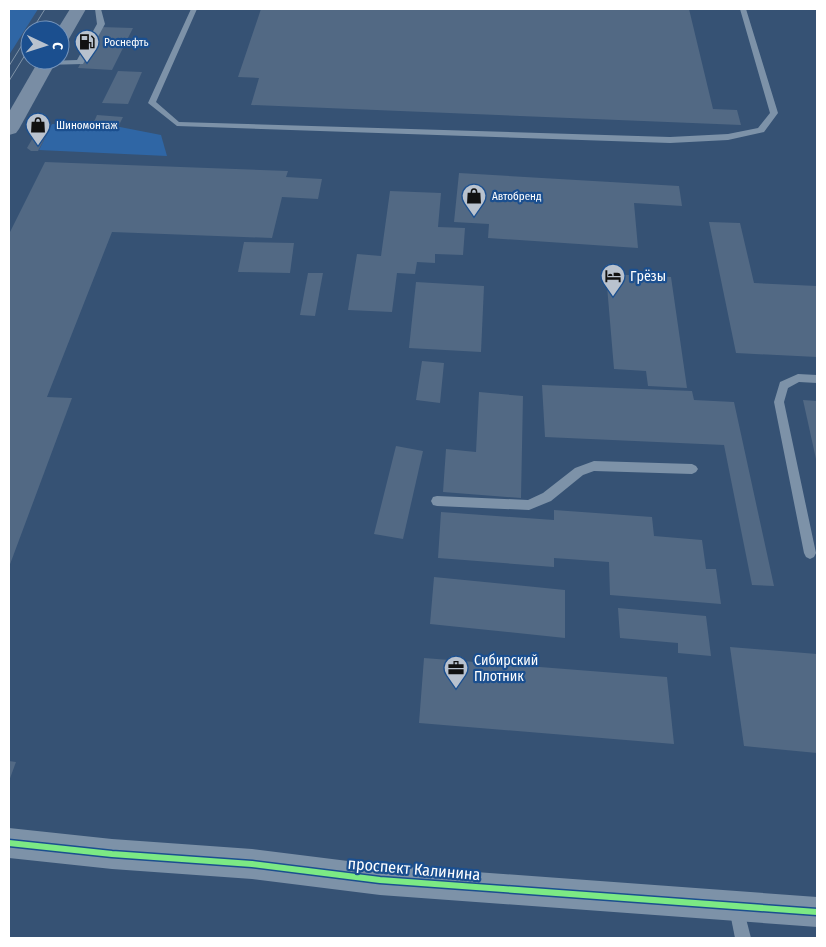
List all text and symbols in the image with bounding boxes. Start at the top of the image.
north arrow [20,20,70,70]
fuel station icon: Роснефть [74,29,100,63]
place label: Роснефть [104,36,149,49]
text: С [49,42,66,51]
shop icon: Шиномонтаж [25,112,51,146]
place label: Шиномонтаж [56,119,117,132]
shop icon: Автобренд [461,183,487,217]
place label: Автобренд [492,190,542,203]
hotel icon: Грёзы [600,263,626,297]
place label: Грёзы [630,268,666,285]
place label: Сибирский Плотник [474,652,538,685]
office icon: Сибирский Плотник [443,655,469,689]
street label: проспект Калинина [347,854,481,884]

